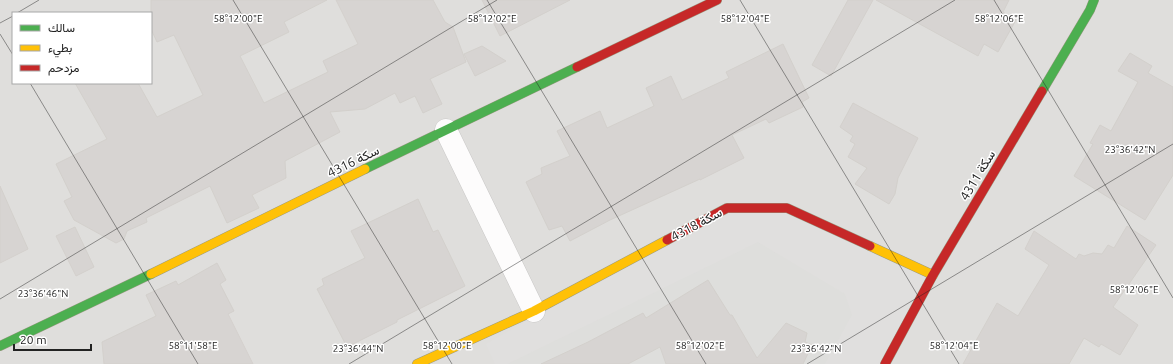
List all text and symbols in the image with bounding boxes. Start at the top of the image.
legend [12,12,152,84]
text: 58°12'00"E [213,13,263,24]
text: 58°12'02"E [467,13,517,24]
text: 58°12'04"E [720,13,770,24]
text: 58°12'06"E [974,13,1024,24]
text: سالك [48,21,75,34]
text: بطيء [48,41,72,58]
text: مزدحم [48,61,79,76]
street label: سكة 4316 [325,142,381,180]
text: 23°36'42"N [1105,144,1155,155]
street label: سكة 4311 [957,147,997,203]
street label: سكة 4318 [668,205,724,243]
text: 58°12'06"E [1109,284,1159,295]
text: 23°36'46"N [18,288,68,299]
scale bar [14,326,91,352]
text: 20 m [20,333,47,346]
text: 58°11'58"E [168,340,218,351]
text: 58°12'00"E [422,340,472,351]
text: 58°12'02"E [675,340,725,351]
text: 58°12'04"E [929,340,979,351]
text: 23°36'44"N [333,343,383,354]
text: 23°36'42"N [791,343,841,354]

